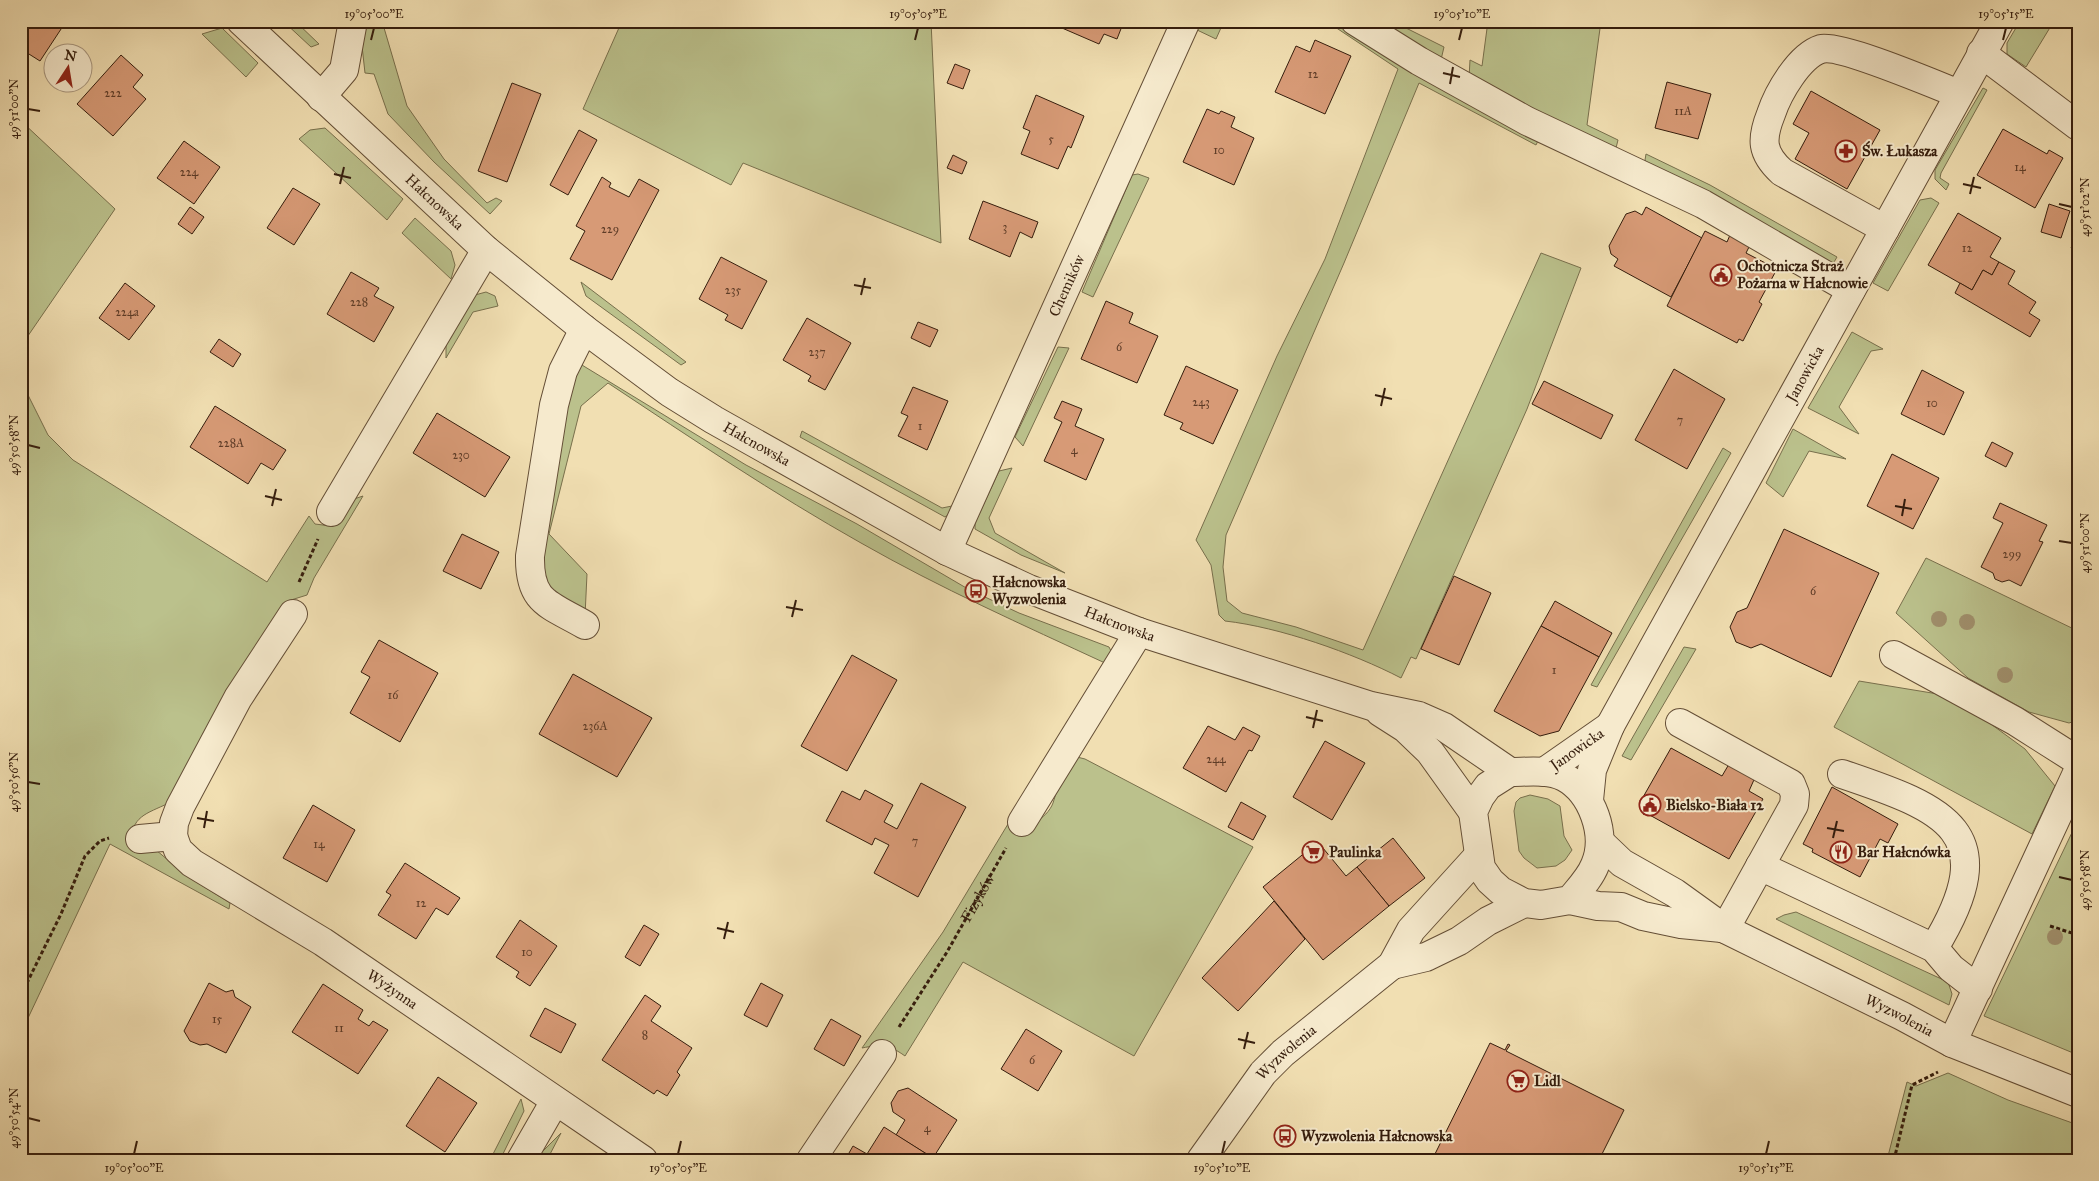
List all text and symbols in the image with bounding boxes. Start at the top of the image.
text: 19°05'00"E [344,7,404,21]
text: 19°05'05"E [889,7,947,21]
text: 19°05'10"E [1434,7,1491,21]
text: 19°05'15"E [1978,7,2034,21]
north arrow [42,42,92,92]
text: N [63,46,78,65]
house number: 12 [1308,67,1318,81]
text: 49°51'00"N [7,79,21,139]
house number: 222 [104,86,122,100]
house number: 11A [1674,104,1692,118]
house number: 5 [1048,132,1054,146]
pharmacy icon: Św. Łukasza [1834,139,1858,163]
place label: Św. Łukasza [1862,140,1938,160]
house number: 10 [1213,143,1225,157]
house number: 14 [2014,160,2026,174]
house number: 224 [180,165,199,179]
street label: Hałcnowska [401,170,468,234]
text: 49°51'02"N [2078,177,2092,237]
house number: 3 [1003,220,1008,234]
house number: 229 [601,222,619,236]
house number: 12 [1962,241,1972,255]
street label: Chemików [1045,252,1088,319]
place label: Ochotnicza Straż Pożarna w Hałcnowie [1737,257,1869,292]
public building icon: Ochotnicza Straż Pożarna w Hałcnowie [1709,263,1733,287]
house number: 235 [725,283,742,297]
house number: 228 [350,295,368,309]
house number: 224a [115,305,140,319]
house number: 6 [1116,340,1123,354]
street label: Janowicka [1781,342,1828,407]
house number: 237 [808,345,826,359]
house number: 243 [1192,395,1210,409]
house number: 10 [1926,396,1938,410]
house number: 7 [1677,413,1683,427]
text: 49°50'58"N [7,415,21,475]
street label: Hałcnowska [720,418,794,470]
house number: 1 [918,419,923,433]
house number: 228A [218,436,244,450]
house number: 4 [1071,443,1078,457]
house number: 230 [452,448,470,462]
text: 49°51'00"N [2078,513,2092,573]
house number: 299 [2003,547,2021,561]
place label: Hałcnowska Wyzwolenia [992,573,1067,609]
bus stop icon: Hałcnowska Wyzwolenia [964,579,988,603]
house number: 6 [1810,584,1817,598]
street label: Hałcnowska [1082,603,1158,646]
house number: 1 [1552,663,1557,677]
house number: 16 [388,688,399,702]
house number: 236A [583,719,607,733]
street label: Janowicka [1545,724,1608,776]
text: 49°50'56"N [7,752,21,812]
house number: 244 [1206,752,1226,766]
public building icon: Bielsko-Biała 12 [1638,793,1662,817]
place label: Bielsko-Biała 12 [1666,796,1764,814]
house number: 7 [912,834,918,848]
house number: 14 [313,837,325,851]
supermarket icon: Paulinka [1301,840,1325,864]
restaurant icon: Bar Hałcnówka [1829,840,1853,864]
place label: Paulinka [1329,843,1382,861]
place label: Bar Hałcnówka [1857,843,1951,861]
text: 49°50'58"N [2078,850,2092,910]
street label: Fizyków [957,871,998,925]
house number: 12 [416,896,426,910]
house number: 10 [521,945,533,959]
street label: Wyżynna [363,966,422,1013]
street label: Wyzwolenia [1862,990,1937,1041]
house number: 15 [212,1012,223,1026]
street label: Wyzwolenia [1252,1020,1320,1084]
house number: 11 [334,1021,344,1035]
house number: 8 [642,1028,648,1042]
house number: 6 [1029,1053,1036,1067]
supermarket icon: Lidl [1506,1069,1530,1093]
place label: Lidl [1534,1072,1562,1090]
text: 49°50'54"N [7,1088,21,1148]
house number: 4 [924,1121,931,1135]
bus stop icon: Wyzwolenia Hałcnowska [1273,1124,1297,1148]
place label: Wyzwolenia Hałcnowska [1301,1127,1453,1146]
text: 19°05'00"E [104,1161,164,1175]
text: 19°05'05"E [649,1161,707,1175]
text: 19°05'10"E [1194,1161,1251,1175]
text: 19°05'15"E [1738,1161,1794,1175]

